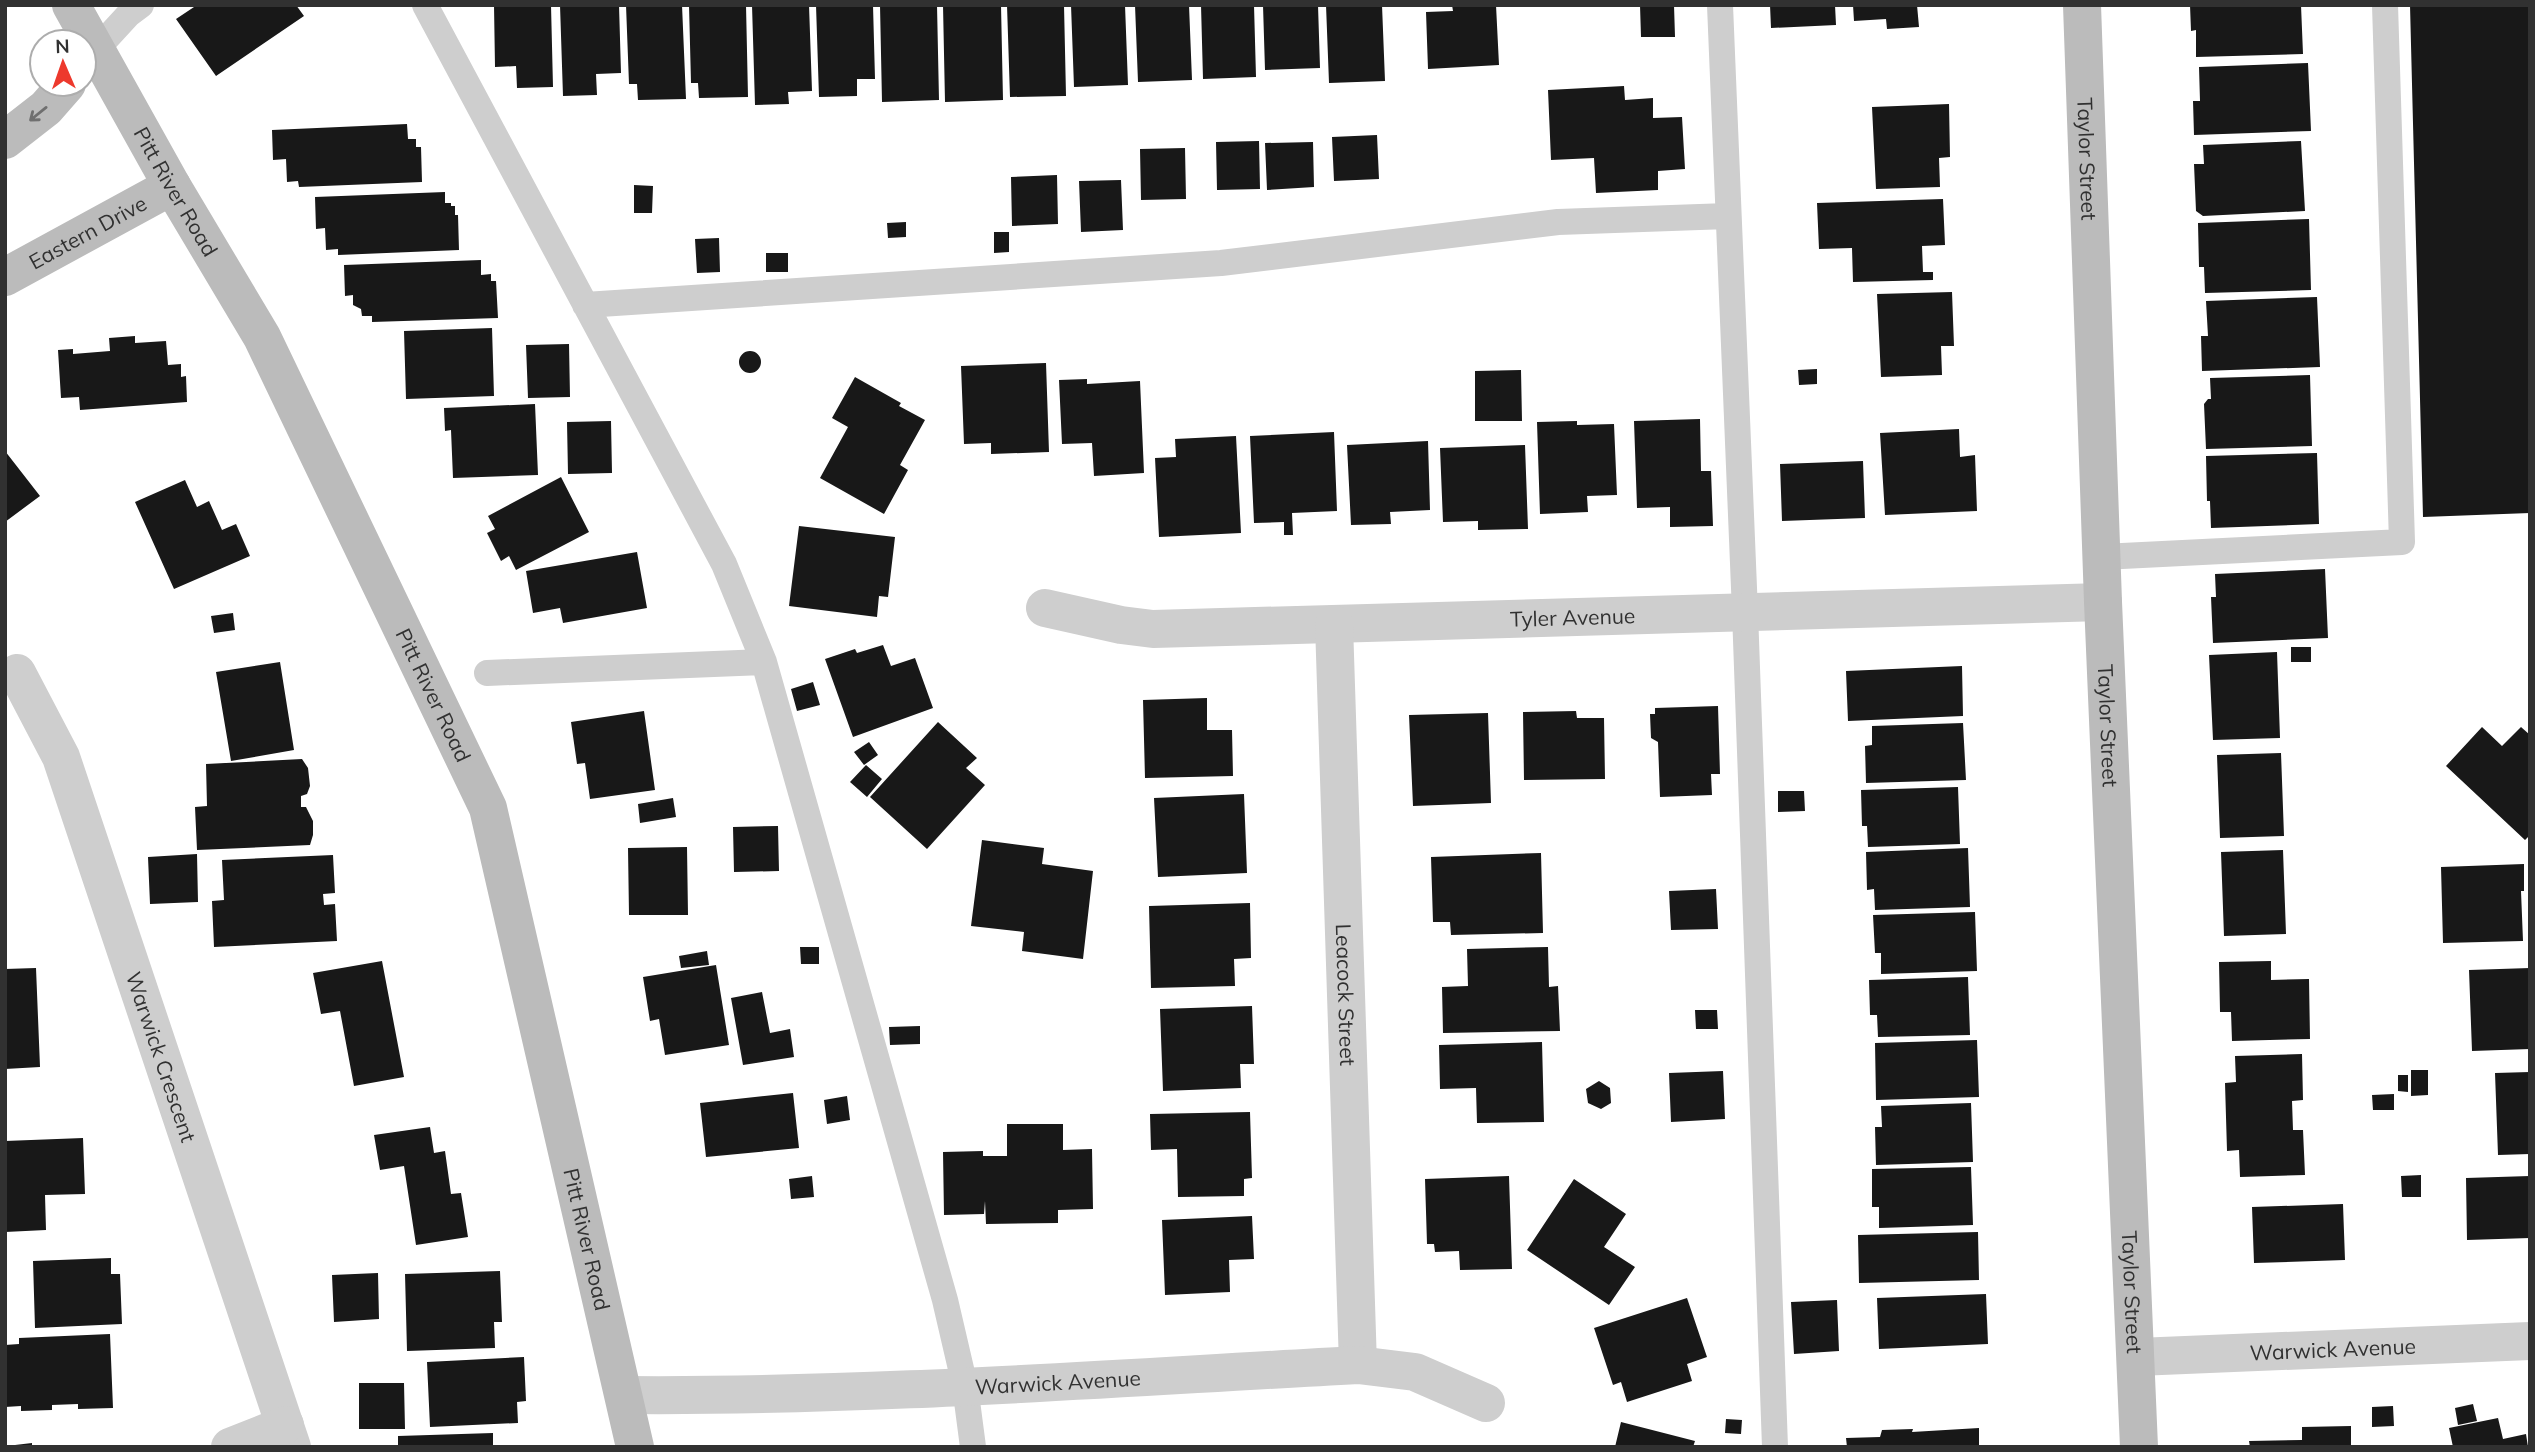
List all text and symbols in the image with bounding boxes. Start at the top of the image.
north arrow [28,28,98,98]
text: N [55,34,70,58]
street label: Taylor Street [2072,97,2103,221]
one-way arrow [30,107,48,122]
street label: Pitt River Road [129,122,224,261]
street label: Eastern Drive [24,190,151,275]
street label: Tyler Avenue [1510,602,1636,632]
street label: Pitt River Road [391,624,477,766]
street label: Taylor Street [2093,664,2124,788]
street label: Leacock Street [1331,923,1361,1066]
street label: Warwick Crescent [121,968,202,1145]
street label: Pitt River Road [558,1166,616,1313]
street label: Taylor Street [2117,1230,2148,1354]
street label: Warwick Avenue [2249,1333,2416,1365]
street label: Warwick Avenue [974,1364,1141,1399]

